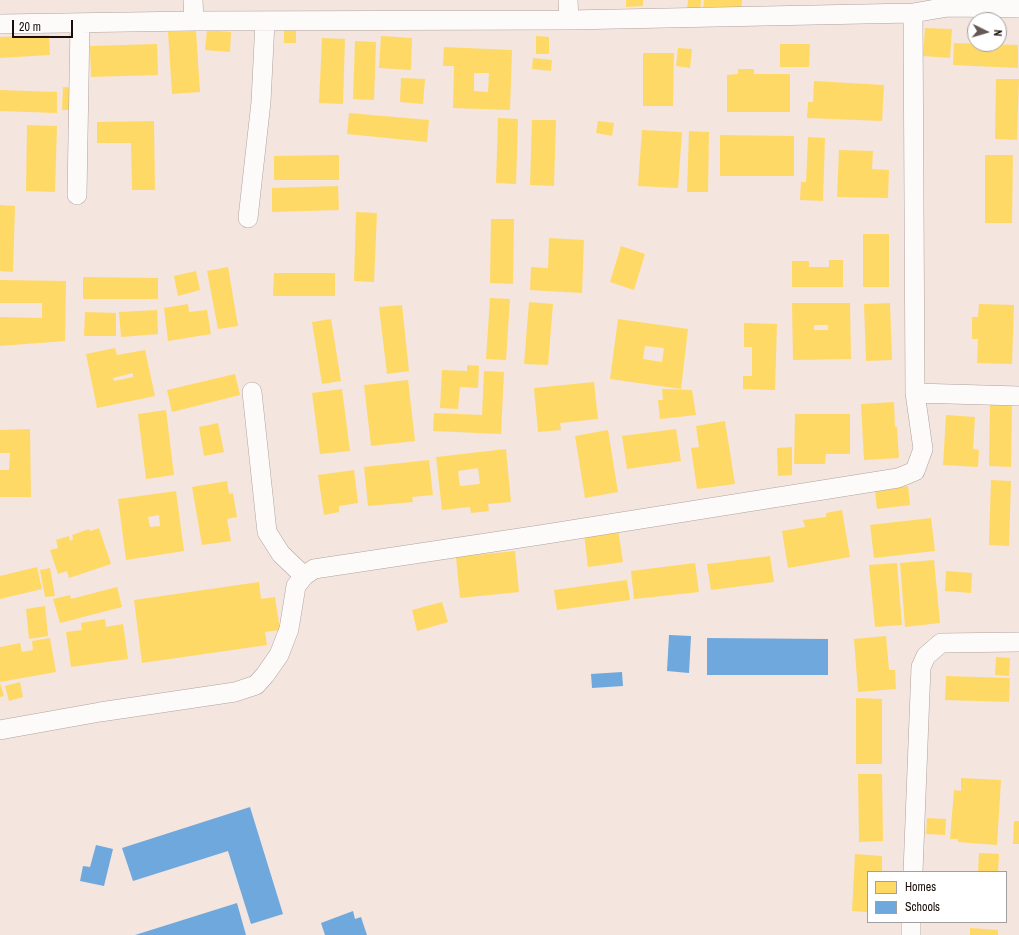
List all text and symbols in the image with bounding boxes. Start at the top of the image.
scale bar [14,12,75,38]
north arrow [967,12,1007,52]
text: 20 m [19,19,41,35]
text: N [991,29,1005,37]
legend [867,871,1007,923]
text: Homes [905,879,936,895]
text: Schools [905,899,940,915]

